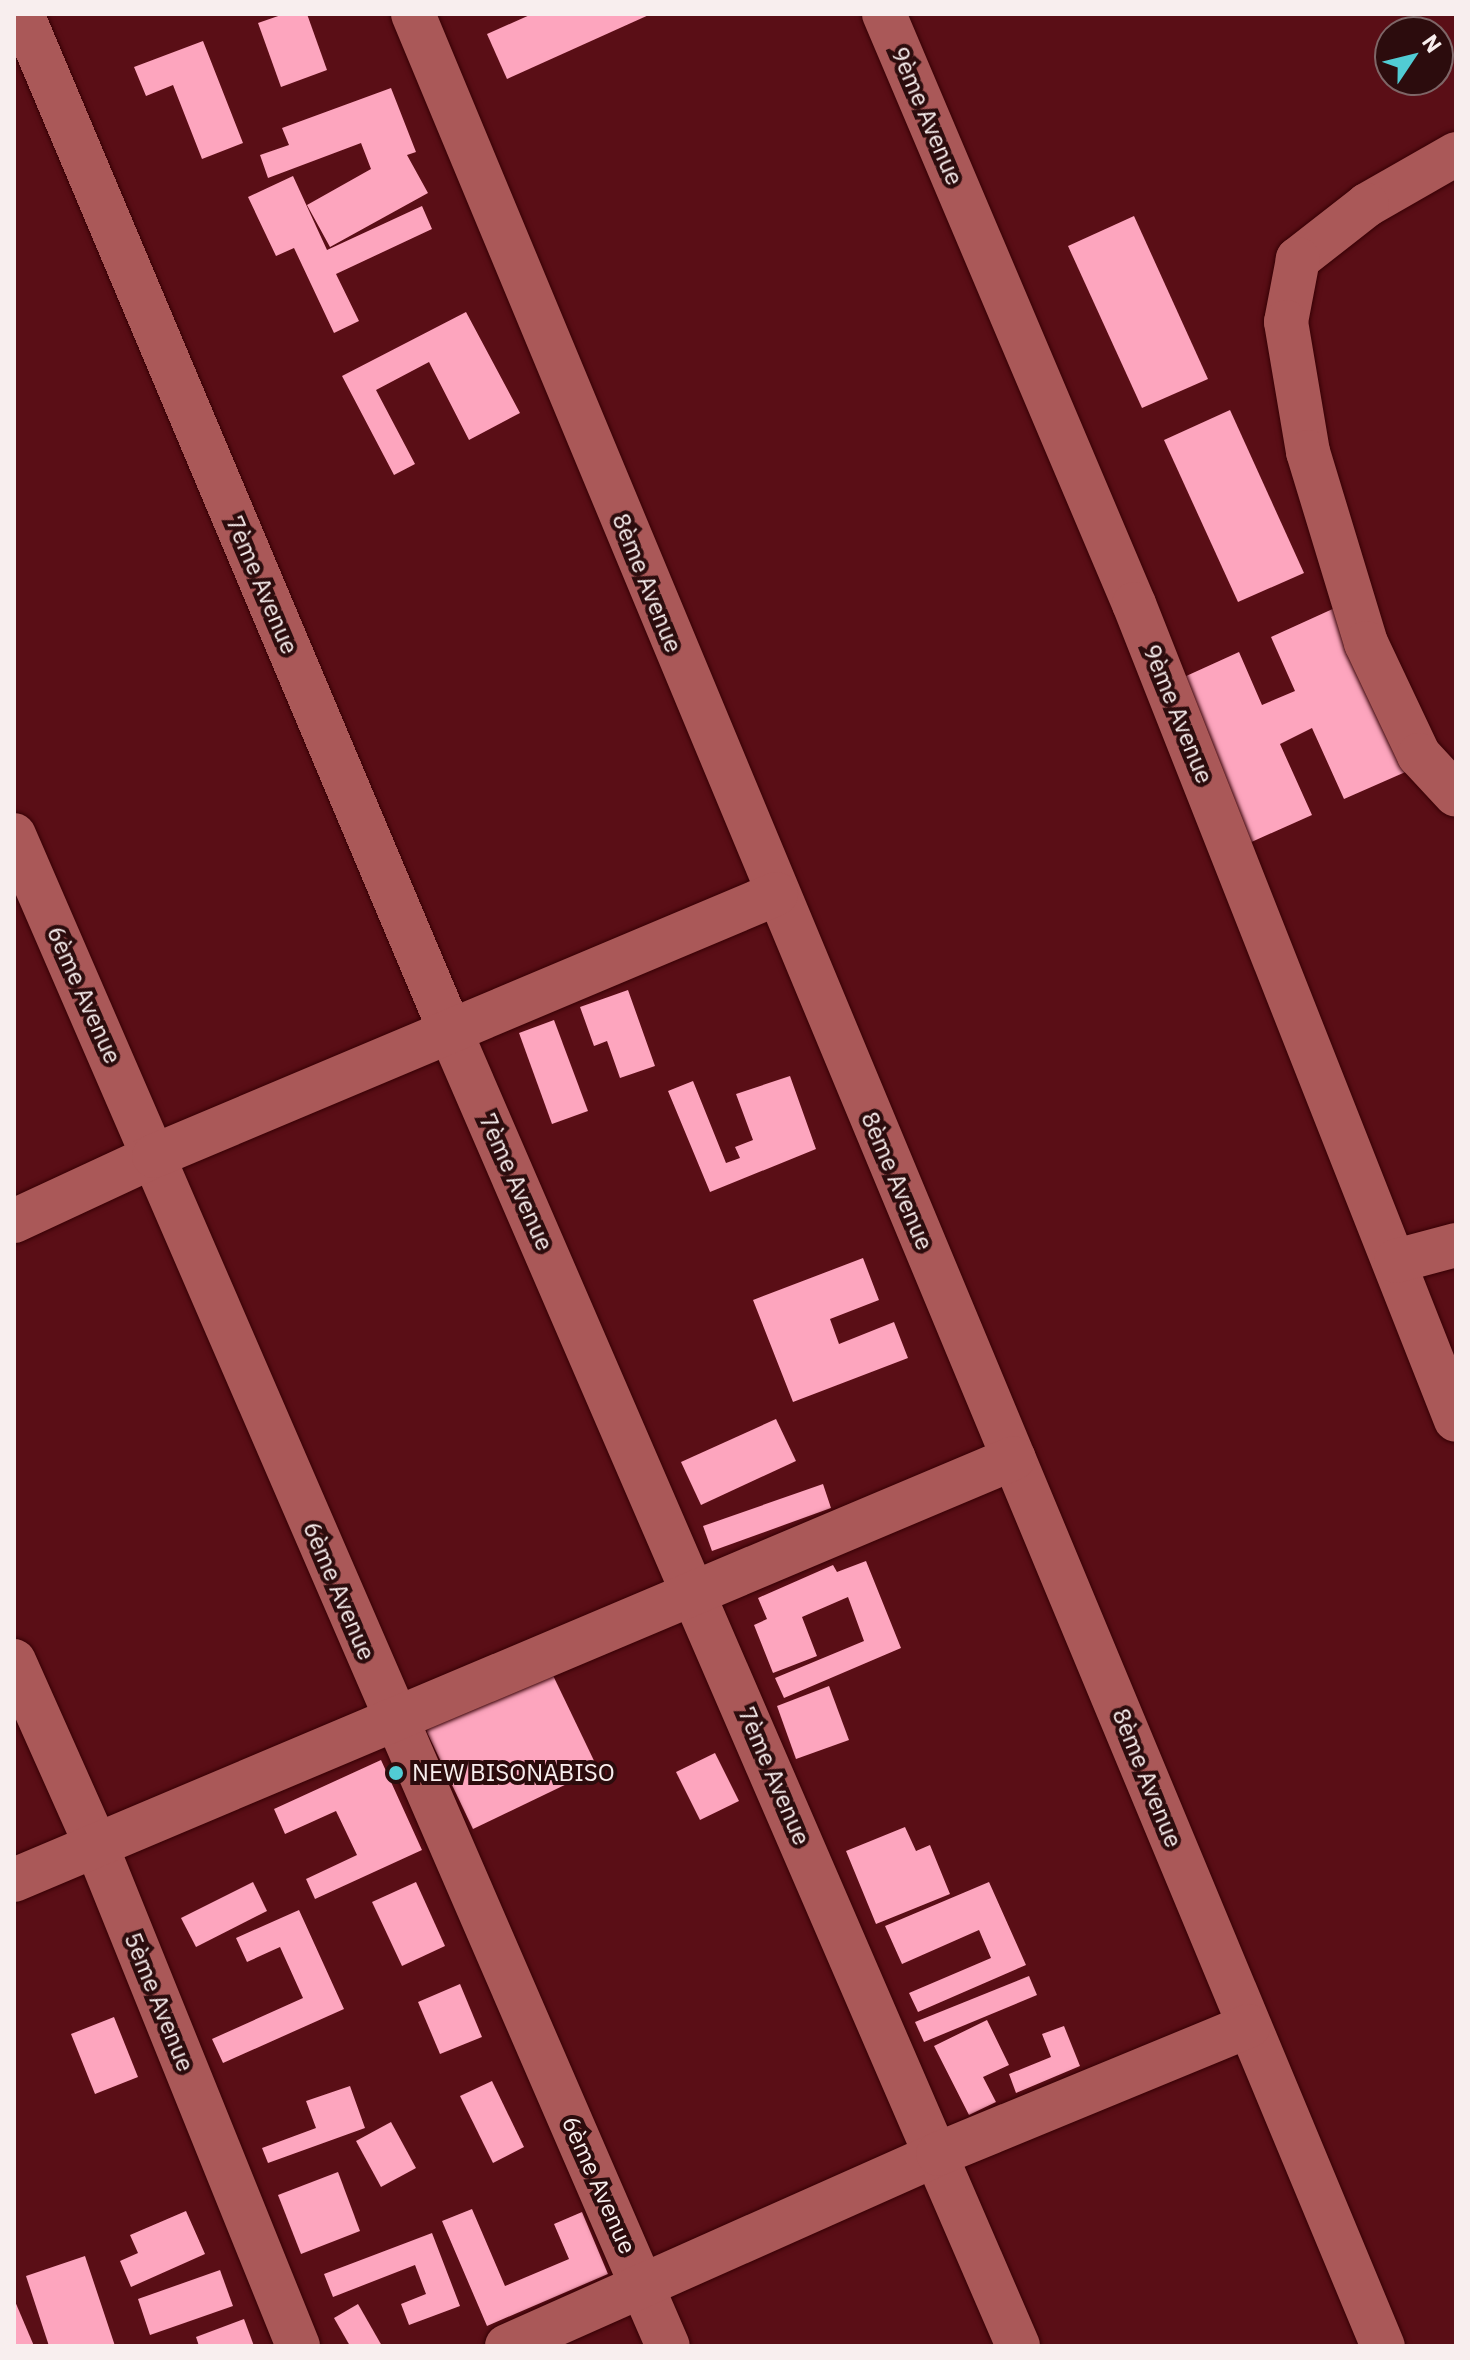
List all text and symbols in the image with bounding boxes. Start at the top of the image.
north arrow [1374,16,1454,96]
text: N [1416,28,1449,58]
street label: 9ème Avenue [885,42,969,190]
street label: 8ème Avenue [606,509,688,657]
street label: 7ème Avenue [220,511,304,659]
street label: 9ème Avenue [1137,640,1219,788]
street label: 6ème Avenue [41,922,127,1068]
street label: 8ème Avenue [855,1107,939,1255]
street label: 7ème Avenue [473,1109,559,1255]
street label: 6ème Avenue [297,1517,381,1665]
street label: 7ème Avenue [732,1702,816,1850]
street label: 8ème Avenue [1106,1704,1188,1852]
place label: NEW BISONABISO [412,1759,615,1787]
marker: NEW BISONABISO [387,1764,405,1782]
street label: 5ème Avenue [118,1928,200,2076]
street label: 6ème Avenue [556,2112,642,2258]

